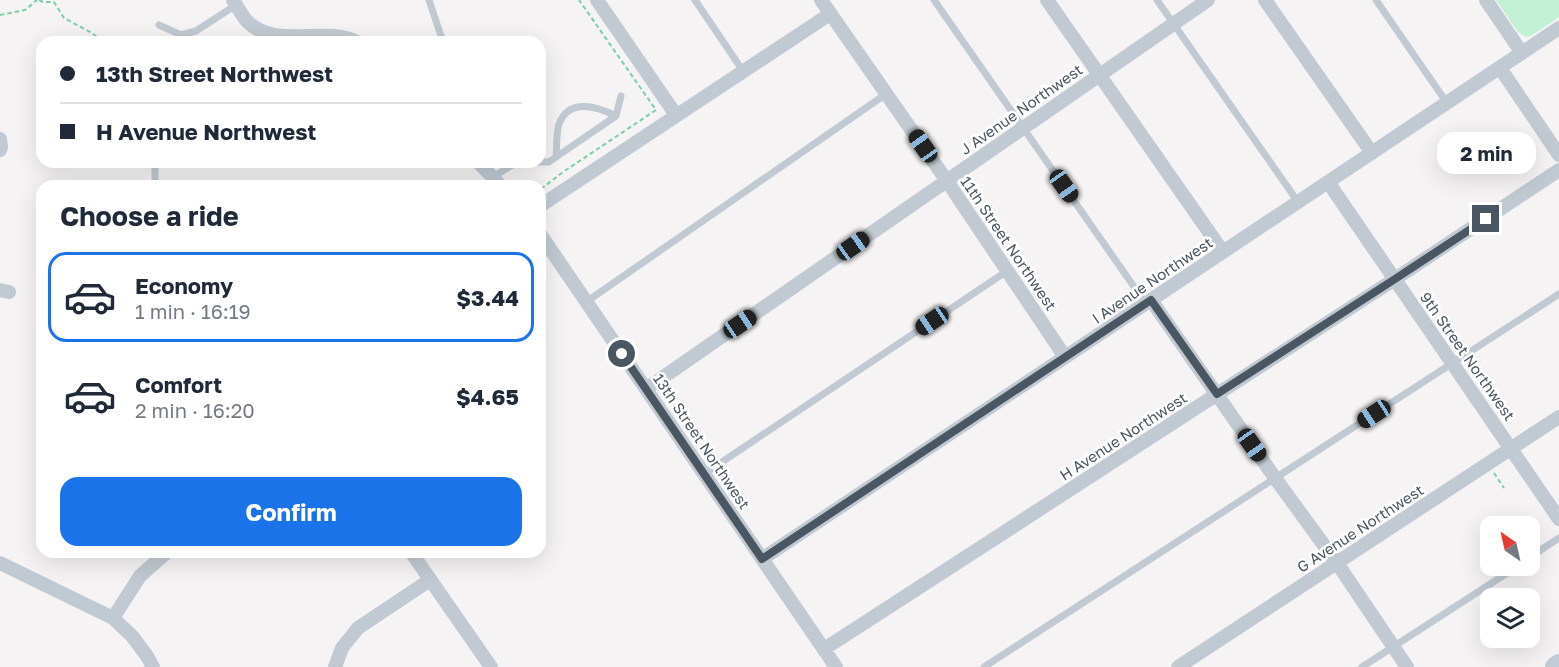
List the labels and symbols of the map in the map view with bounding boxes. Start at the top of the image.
street label: J Avenue Northwest [956,60,1086,158]
car [905,126,941,166]
callout: 2 min [1436,132,1536,174]
car [1046,166,1082,206]
street label: 11th Street Northwest [957,172,1061,314]
route end [1472,205,1499,232]
car [833,228,873,264]
street label: I Avenue Northwest [1088,233,1216,327]
street label: 9th Street Northwest [1417,288,1519,424]
car [912,303,952,339]
car [720,306,760,342]
route start [608,340,635,367]
street label: 13th Street Northwest [650,370,754,512]
street label: H Avenue Northwest [1056,388,1190,484]
car [1354,397,1394,431]
car [1234,425,1270,465]
street label: G Avenue Northwest [1293,480,1427,576]
north arrow [1480,516,1540,576]

